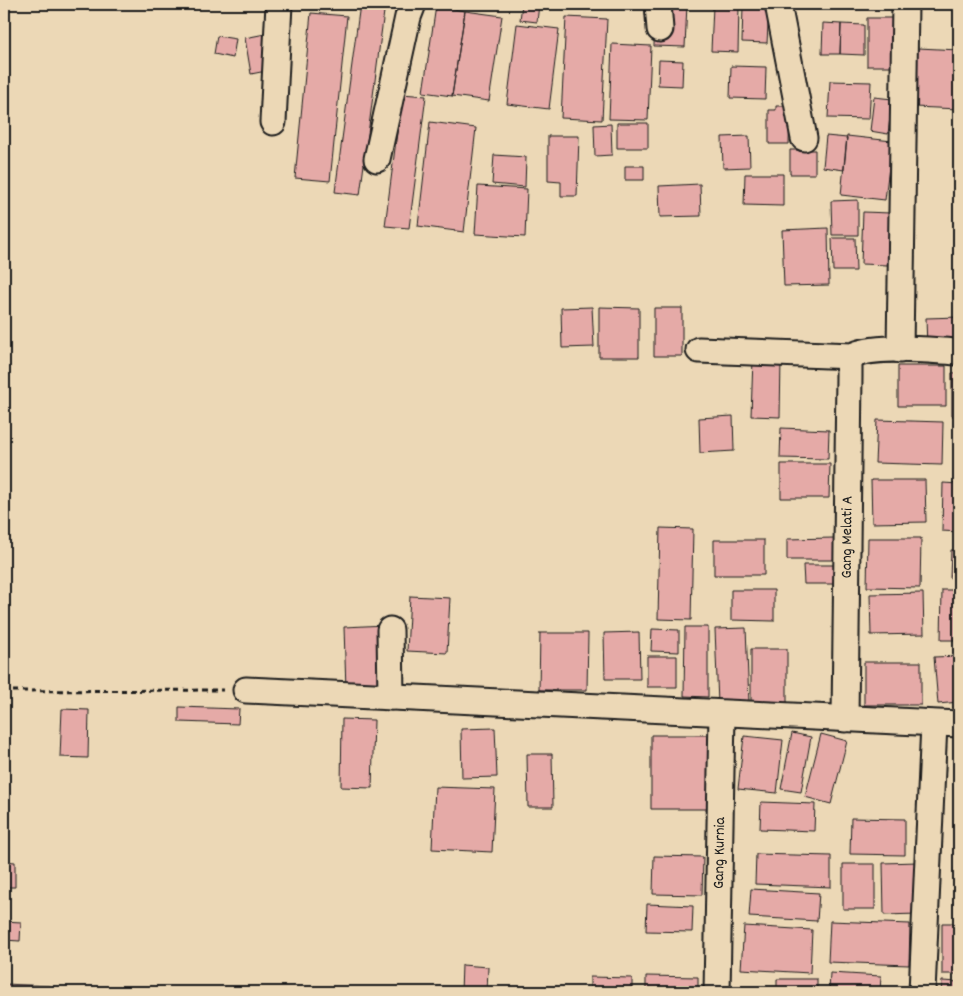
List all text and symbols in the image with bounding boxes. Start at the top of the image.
street label: Gang Melati A [835,495,859,579]
street label: Gang Kurnia [707,816,732,889]

